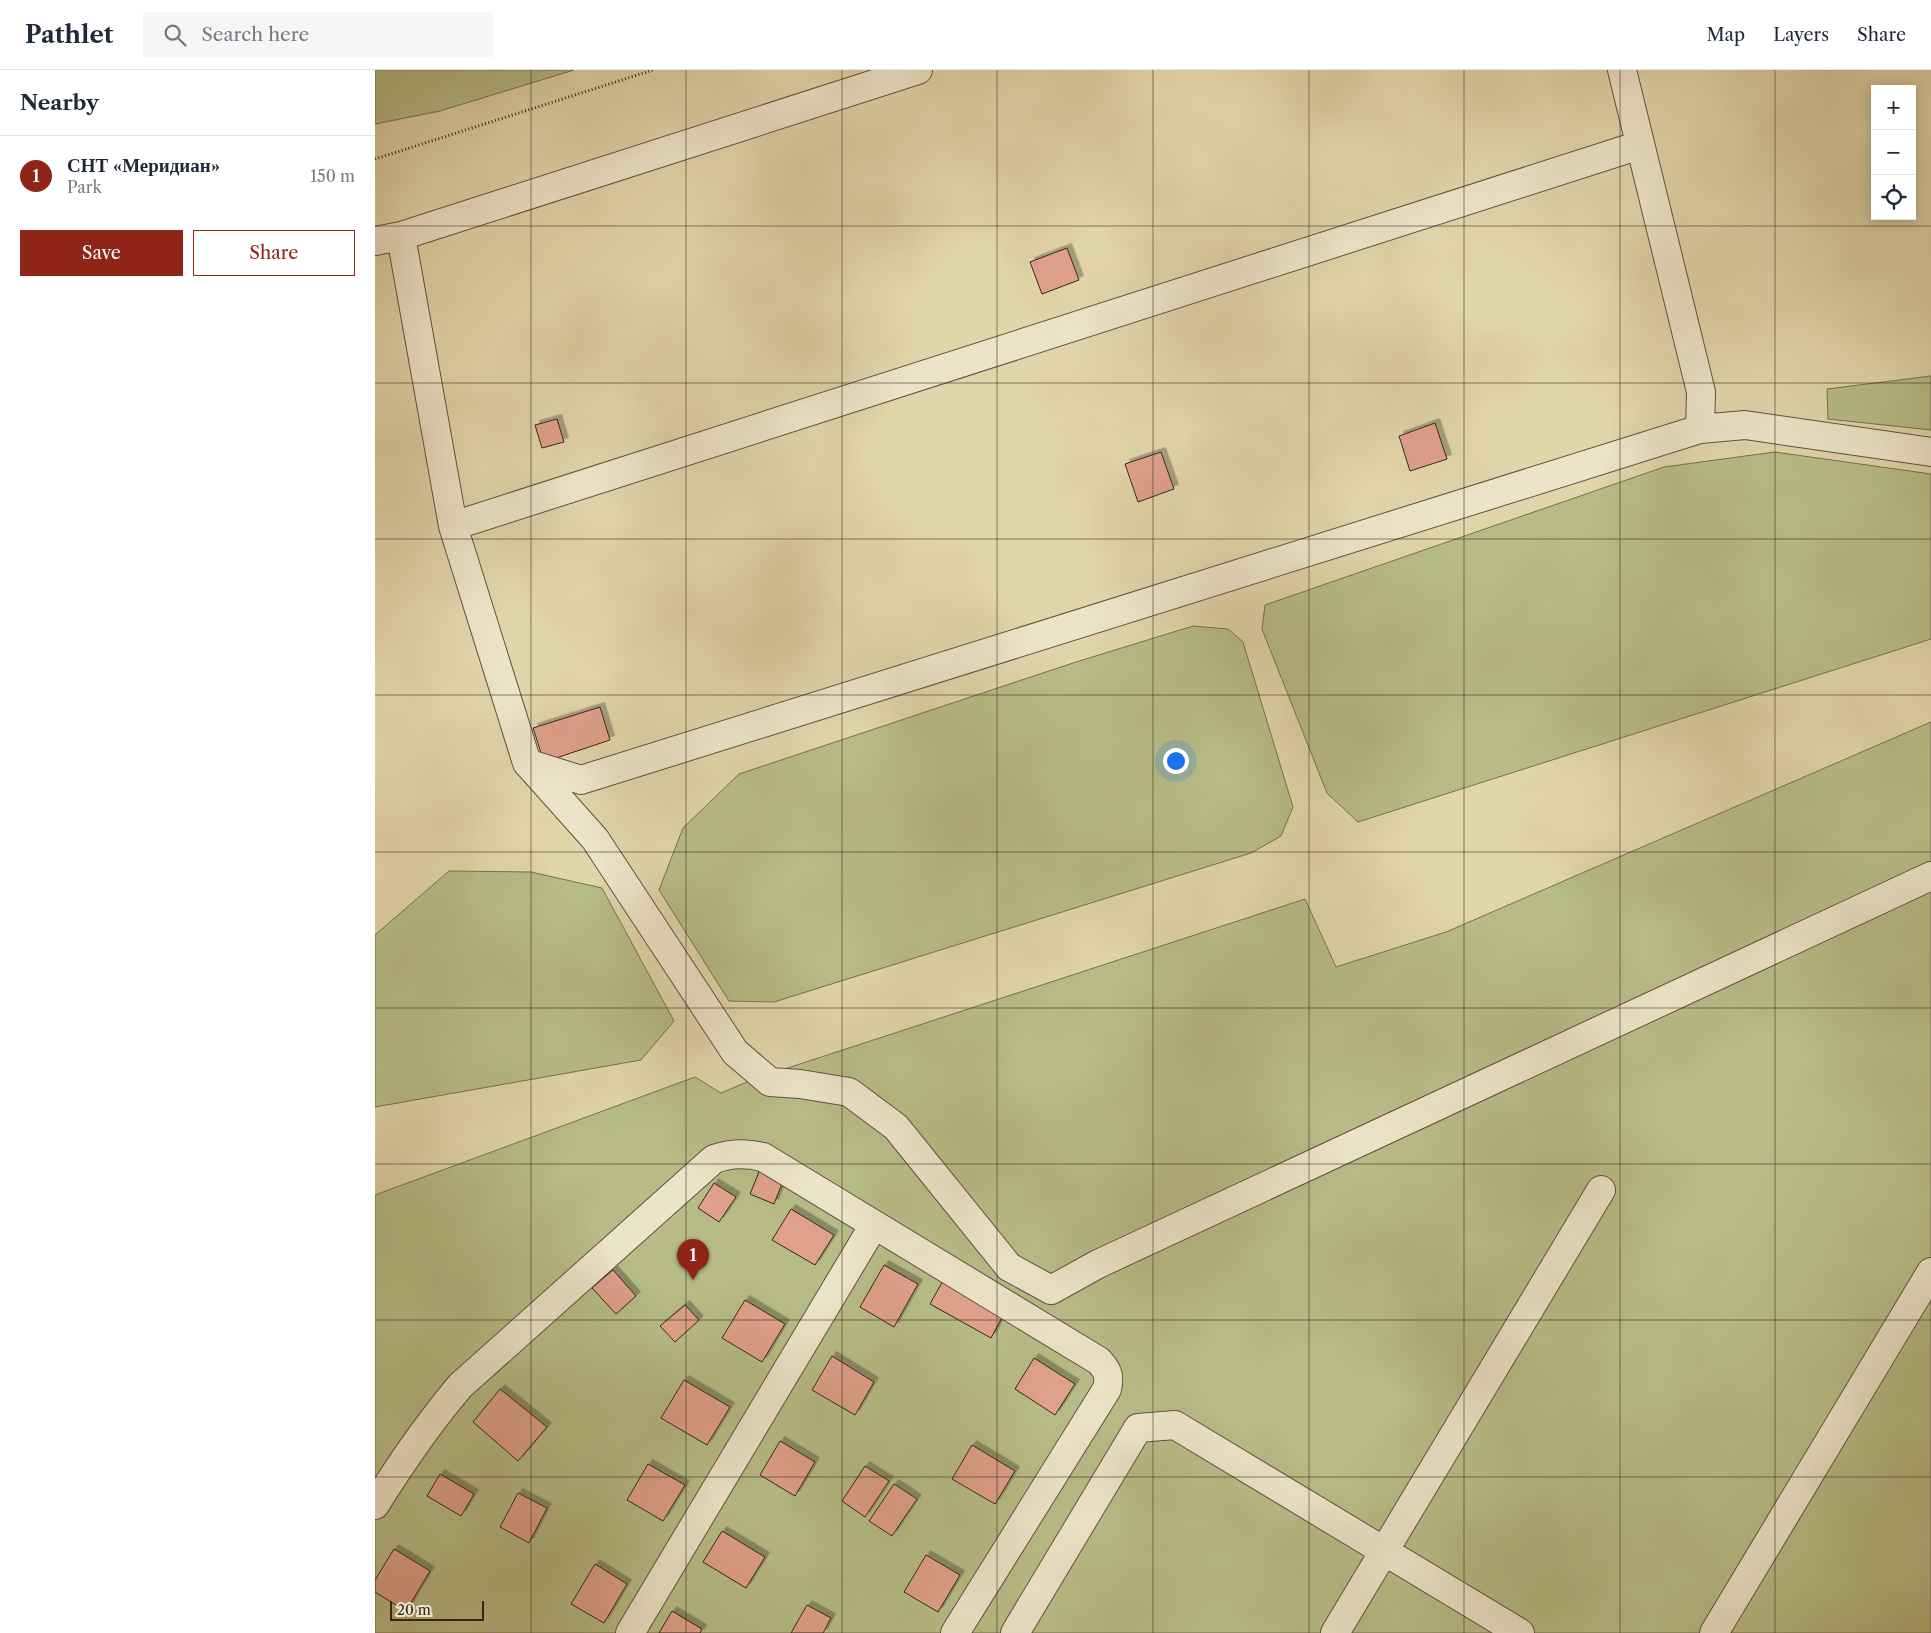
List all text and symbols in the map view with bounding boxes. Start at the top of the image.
search box [143,12,493,57]
text: Pathlet [25,20,113,49]
icon: search [161,21,189,49]
text: Search here [201,23,309,46]
text: Map [1707,24,1745,46]
text: Layers [1773,24,1829,46]
text: Share [1857,24,1906,46]
map controls [1871,85,1916,220]
button: + [1871,85,1916,130]
text: Nearby [20,90,99,115]
button: − [1871,130,1916,175]
text: СНТ «Меридиан» [67,154,220,177]
text: 1 [32,166,40,186]
text: 150 m [310,166,355,186]
button: locate [1871,175,1916,220]
text: Park [67,177,102,197]
button: Save [20,230,183,276]
button: Share [193,230,355,276]
your location [1163,748,1189,774]
pin: 1 [677,1239,709,1280]
scale bar [390,1598,484,1621]
text: 20 m [397,1601,431,1619]

